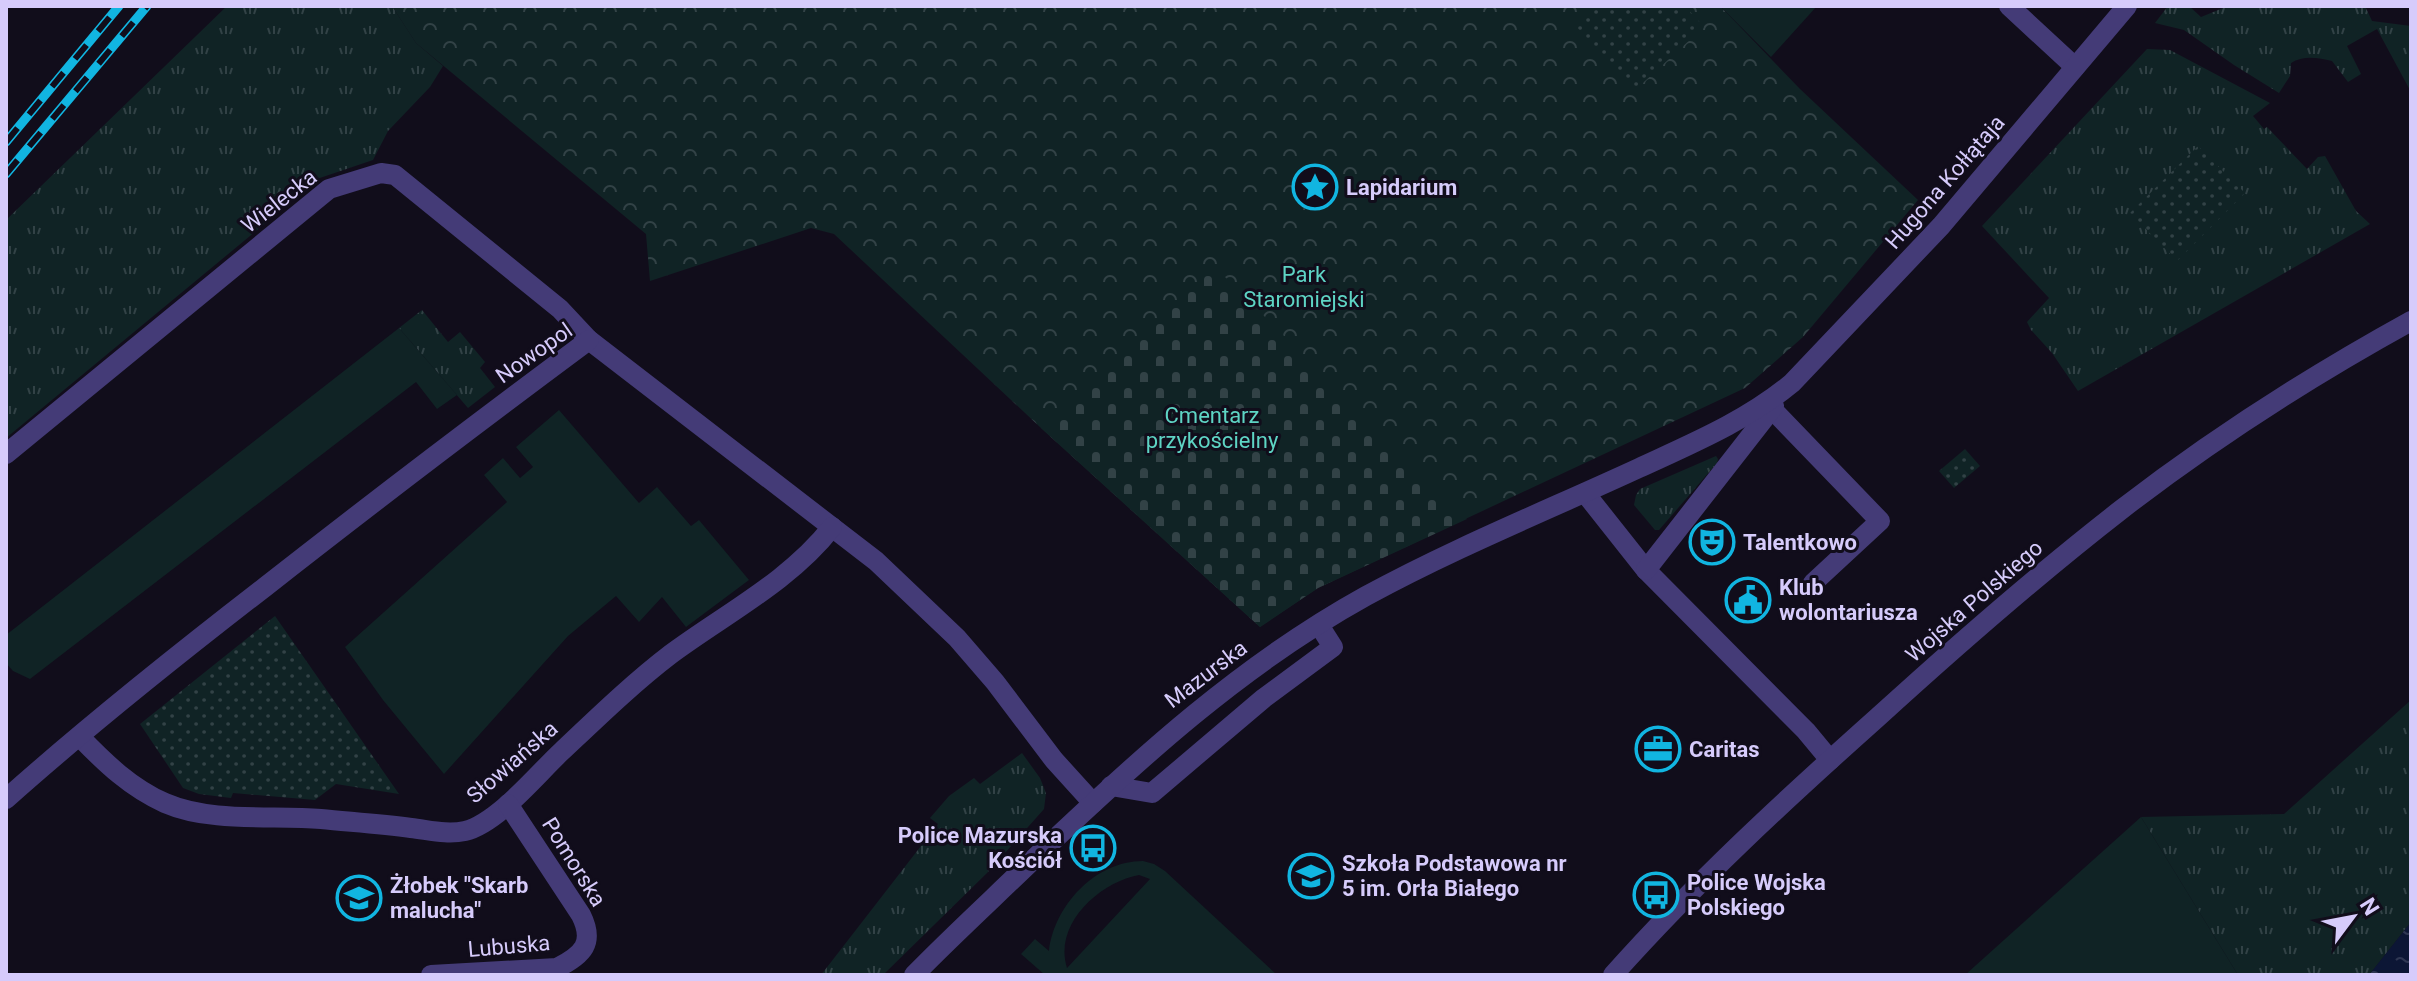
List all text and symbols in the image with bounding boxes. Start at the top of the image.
street label: Hugona Kołłątaja [1880,110,2010,254]
place icon: Lapidarium [1291,163,1339,211]
street label: Wielecka [237,164,321,238]
place label: Lapidarium [1346,175,1457,200]
park label: Park Staromiejski [1243,262,1365,312]
street label: Nowopol [491,318,577,388]
park label: Cmentarz przykościelny [1146,403,1279,453]
theatre icon: Talentkowo [1688,518,1736,566]
place label: Talentkowo [1743,530,1857,555]
street label: Wojska Polskiego [1901,535,2047,667]
place label: Klub wolontariusza [1779,575,1918,625]
public building icon: Klub wolontariusza [1724,576,1772,624]
street label: Mazurska [1160,635,1252,713]
street label: Słowiańska [462,716,562,808]
office icon: Caritas [1634,725,1682,773]
place label: Caritas [1689,737,1760,762]
street label: Pomorska [537,813,611,911]
place label: Police Mazurska Kościół [898,823,1062,873]
bus stop icon: Police Mazurska Kościół [1069,824,1117,872]
place label: Szkoła Podstawowa nr 5 im. Orła Białego [1342,851,1567,901]
school or university icon: Szkoła Podstawowa nr 5 im. Orła Białego [1287,852,1335,900]
place label: Police Wojska Polskiego [1687,870,1826,920]
bus stop icon: Police Wojska Polskiego [1632,871,1680,919]
place label: Żłobek "Skarb malucha" [390,873,529,923]
school or university icon: Żłobek "Skarb malucha" [335,874,383,922]
north arrow [2313,877,2393,957]
text: N [2355,893,2384,920]
street label: Lubuska [467,930,551,962]

